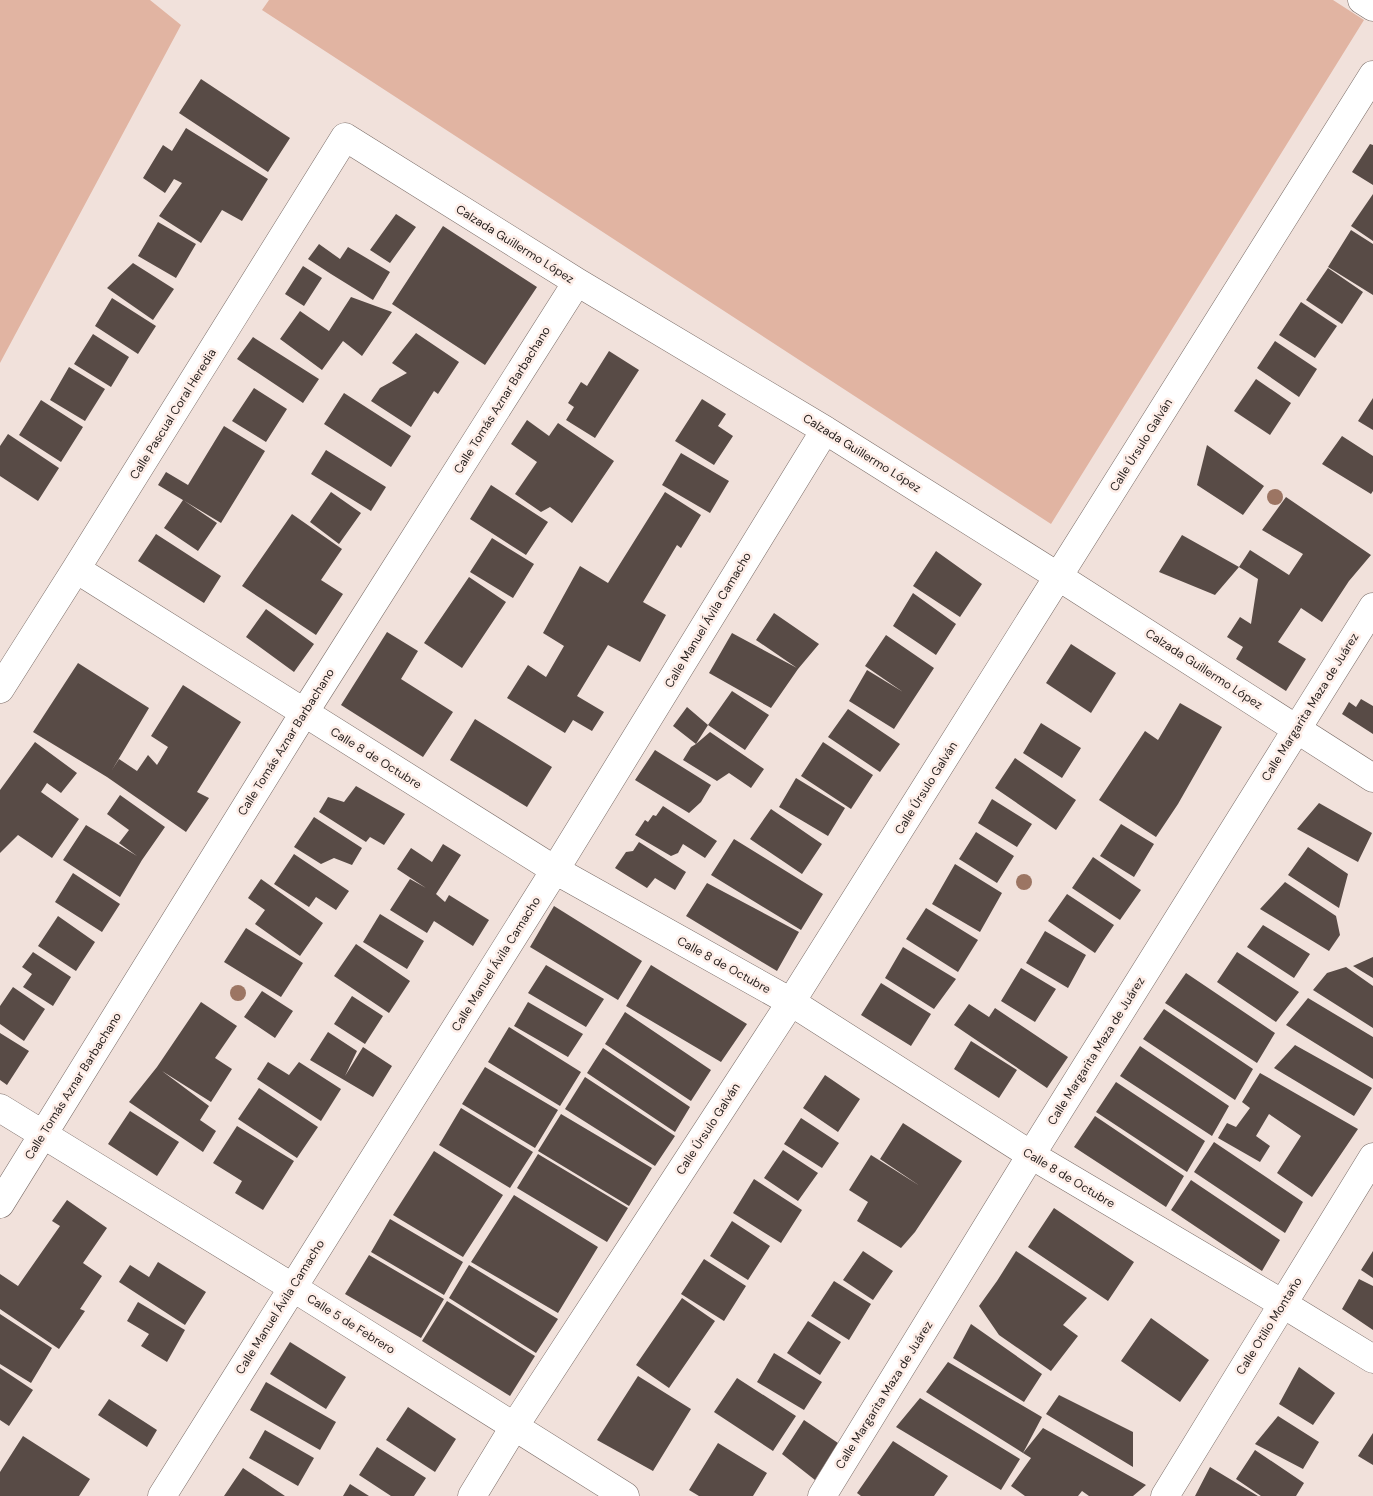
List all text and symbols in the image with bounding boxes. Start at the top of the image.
street label: Calzada Guillermo López [453,201,577,287]
street label: Calle Tomás Aznar Barbachano [450,323,554,477]
street label: Calle Pascual Coral Heredia [126,346,220,482]
street label: Calle Úrsulo Galván [1106,396,1176,494]
street label: Calzada Guillermo López [800,410,924,496]
street label: Calle Manuel Ávila Camacho [661,549,755,691]
street label: Calzada Guillermo López [1142,625,1266,713]
street label: Calle Margarita Maza de Juárez [1258,630,1362,784]
street label: Calle Tomás Aznar Barbachano [234,665,338,819]
street label: Calle 8 de Octubre [327,723,425,793]
street label: Calle Úrsulo Galván [891,739,961,837]
street label: Calle Manuel Ávila Camacho [448,894,544,1034]
street label: Calle 8 de Octubre [674,933,774,997]
street label: Calle Margarita Maza de Juárez [1044,974,1148,1128]
street label: Calle Tomás Aznar Barbachano [21,1009,125,1163]
street label: Calle Úrsulo Galván [672,1080,744,1178]
street label: Calle 8 de Octubre [1020,1144,1118,1212]
street label: Calle Manuel Ávila Camacho [232,1237,328,1377]
street label: Calle Otilio Montaño [1232,1274,1306,1378]
street label: Calle 5 de Febrero [304,1290,398,1358]
street label: Calle Margarita Maza de Juárez [832,1318,936,1472]

